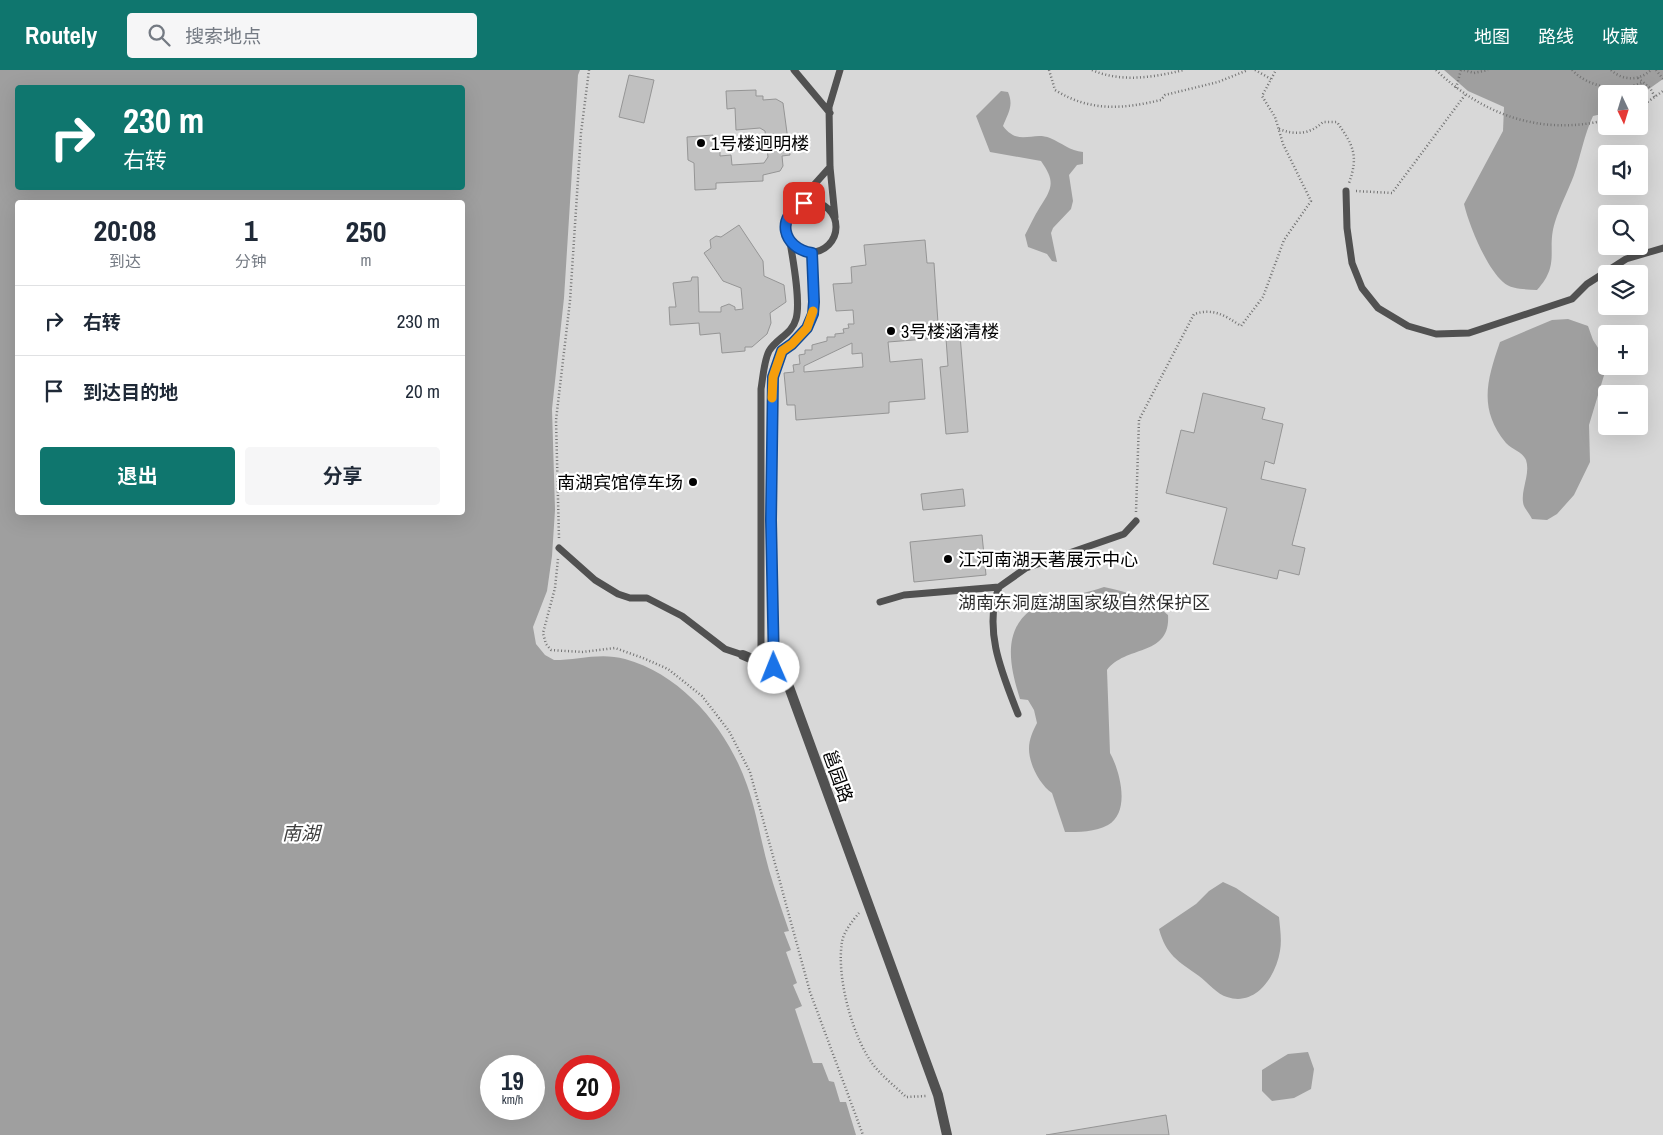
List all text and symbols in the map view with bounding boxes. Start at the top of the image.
search box [127,13,477,58]
text: Routely [25,19,97,51]
icon: search [145,21,173,49]
text: 搜索地点 [185,23,261,49]
text: 地图 [1474,24,1510,49]
text: 路线 [1538,24,1574,49]
text: 收藏 [1602,24,1638,49]
north arrow [1598,85,1648,135]
map controls [1598,85,1648,435]
text: 230 m [123,97,204,144]
icon: right [40,105,105,170]
place label: 1号楼迥明楼 [711,131,809,156]
marker: 1号楼迥明楼 [695,137,707,149]
text: 右转 [123,145,167,175]
button: sound [1598,145,1648,195]
pin [783,182,825,224]
icon: arrive [790,189,818,217]
button: search [1598,205,1648,255]
text: 20:08 [94,210,156,250]
text: 1 [244,210,258,250]
text: 250 [345,211,386,251]
text: m [360,249,371,271]
text: 到达 [109,250,141,272]
text: 分钟 [235,250,267,272]
button: layers [1598,265,1648,315]
icon: right [40,307,68,335]
text: 230 m [397,308,440,334]
text: 右转 [83,309,121,335]
place label: 3号楼涵清楼 [901,319,999,344]
marker: 3号楼涵清楼 [885,325,897,337]
button: + [1598,325,1648,375]
icon: arrive [40,377,68,405]
text: 20 m [405,378,440,404]
text: 到达目的地 [83,379,178,405]
button: − [1598,385,1648,435]
button: 退出 [40,447,235,505]
button: 分享 [245,447,440,505]
place label: 南湖宾馆停车场 [557,470,683,495]
marker: 南湖宾馆停车场 [687,476,699,488]
place label: 江河南湖天著展示中心 [958,547,1138,572]
marker: 江河南湖天著展示中心 [942,553,954,565]
park label: 湖南东洞庭湖国家级自然保护区 [958,590,1210,615]
position arrow [747,641,799,693]
street label: 邕园路 [817,746,859,806]
water label: 南湖 [282,820,323,846]
speed limit sign: 20 [555,1055,620,1120]
text: 19 [501,1064,524,1098]
text: km/h [502,1092,523,1108]

